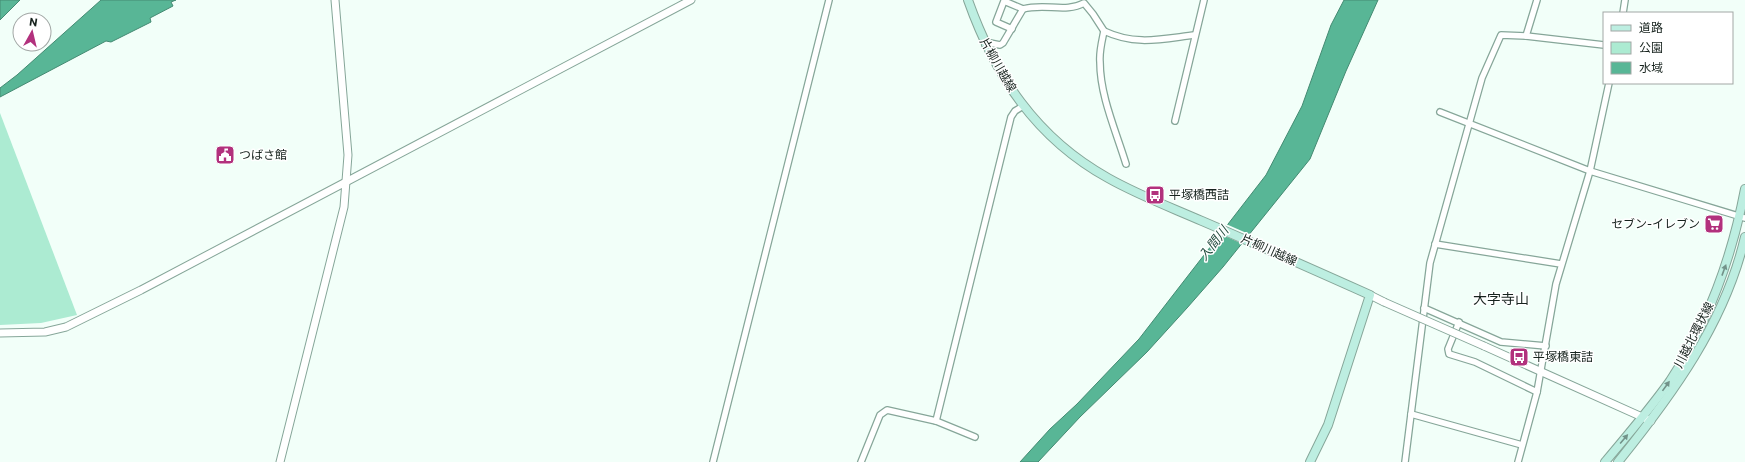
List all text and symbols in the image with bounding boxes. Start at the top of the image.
north arrow [12,12,52,52]
legend [1603,12,1733,84]
text: N [28,15,38,29]
text: 道路 [1639,20,1663,34]
street label: 片柳川越線 [978,35,1020,94]
text: 公園 [1639,40,1663,54]
text: 水域 [1639,60,1663,74]
public building icon: つばさ館 [214,144,236,166]
place label: つばさ館 [239,147,287,161]
bus stop icon: 平塚橋西詰 [1144,184,1166,206]
place label: 平塚橋西詰 [1169,187,1229,201]
supermarket icon: セブン-イレブン [1703,213,1725,235]
place label: セブン-イレブン [1611,216,1700,230]
water label: 入間川 [1195,221,1233,263]
street label: 片柳川越線 [1239,230,1300,268]
one-way arrow [1721,263,1727,275]
district label: 大字寺山 [1473,290,1529,307]
street label: 川越北環状線 [1671,299,1716,370]
bus stop icon: 平塚橋東詰 [1508,346,1530,368]
place label: 平塚橋東詰 [1533,349,1593,363]
one-way arrow [1662,380,1670,391]
one-way arrow [1620,434,1628,445]

